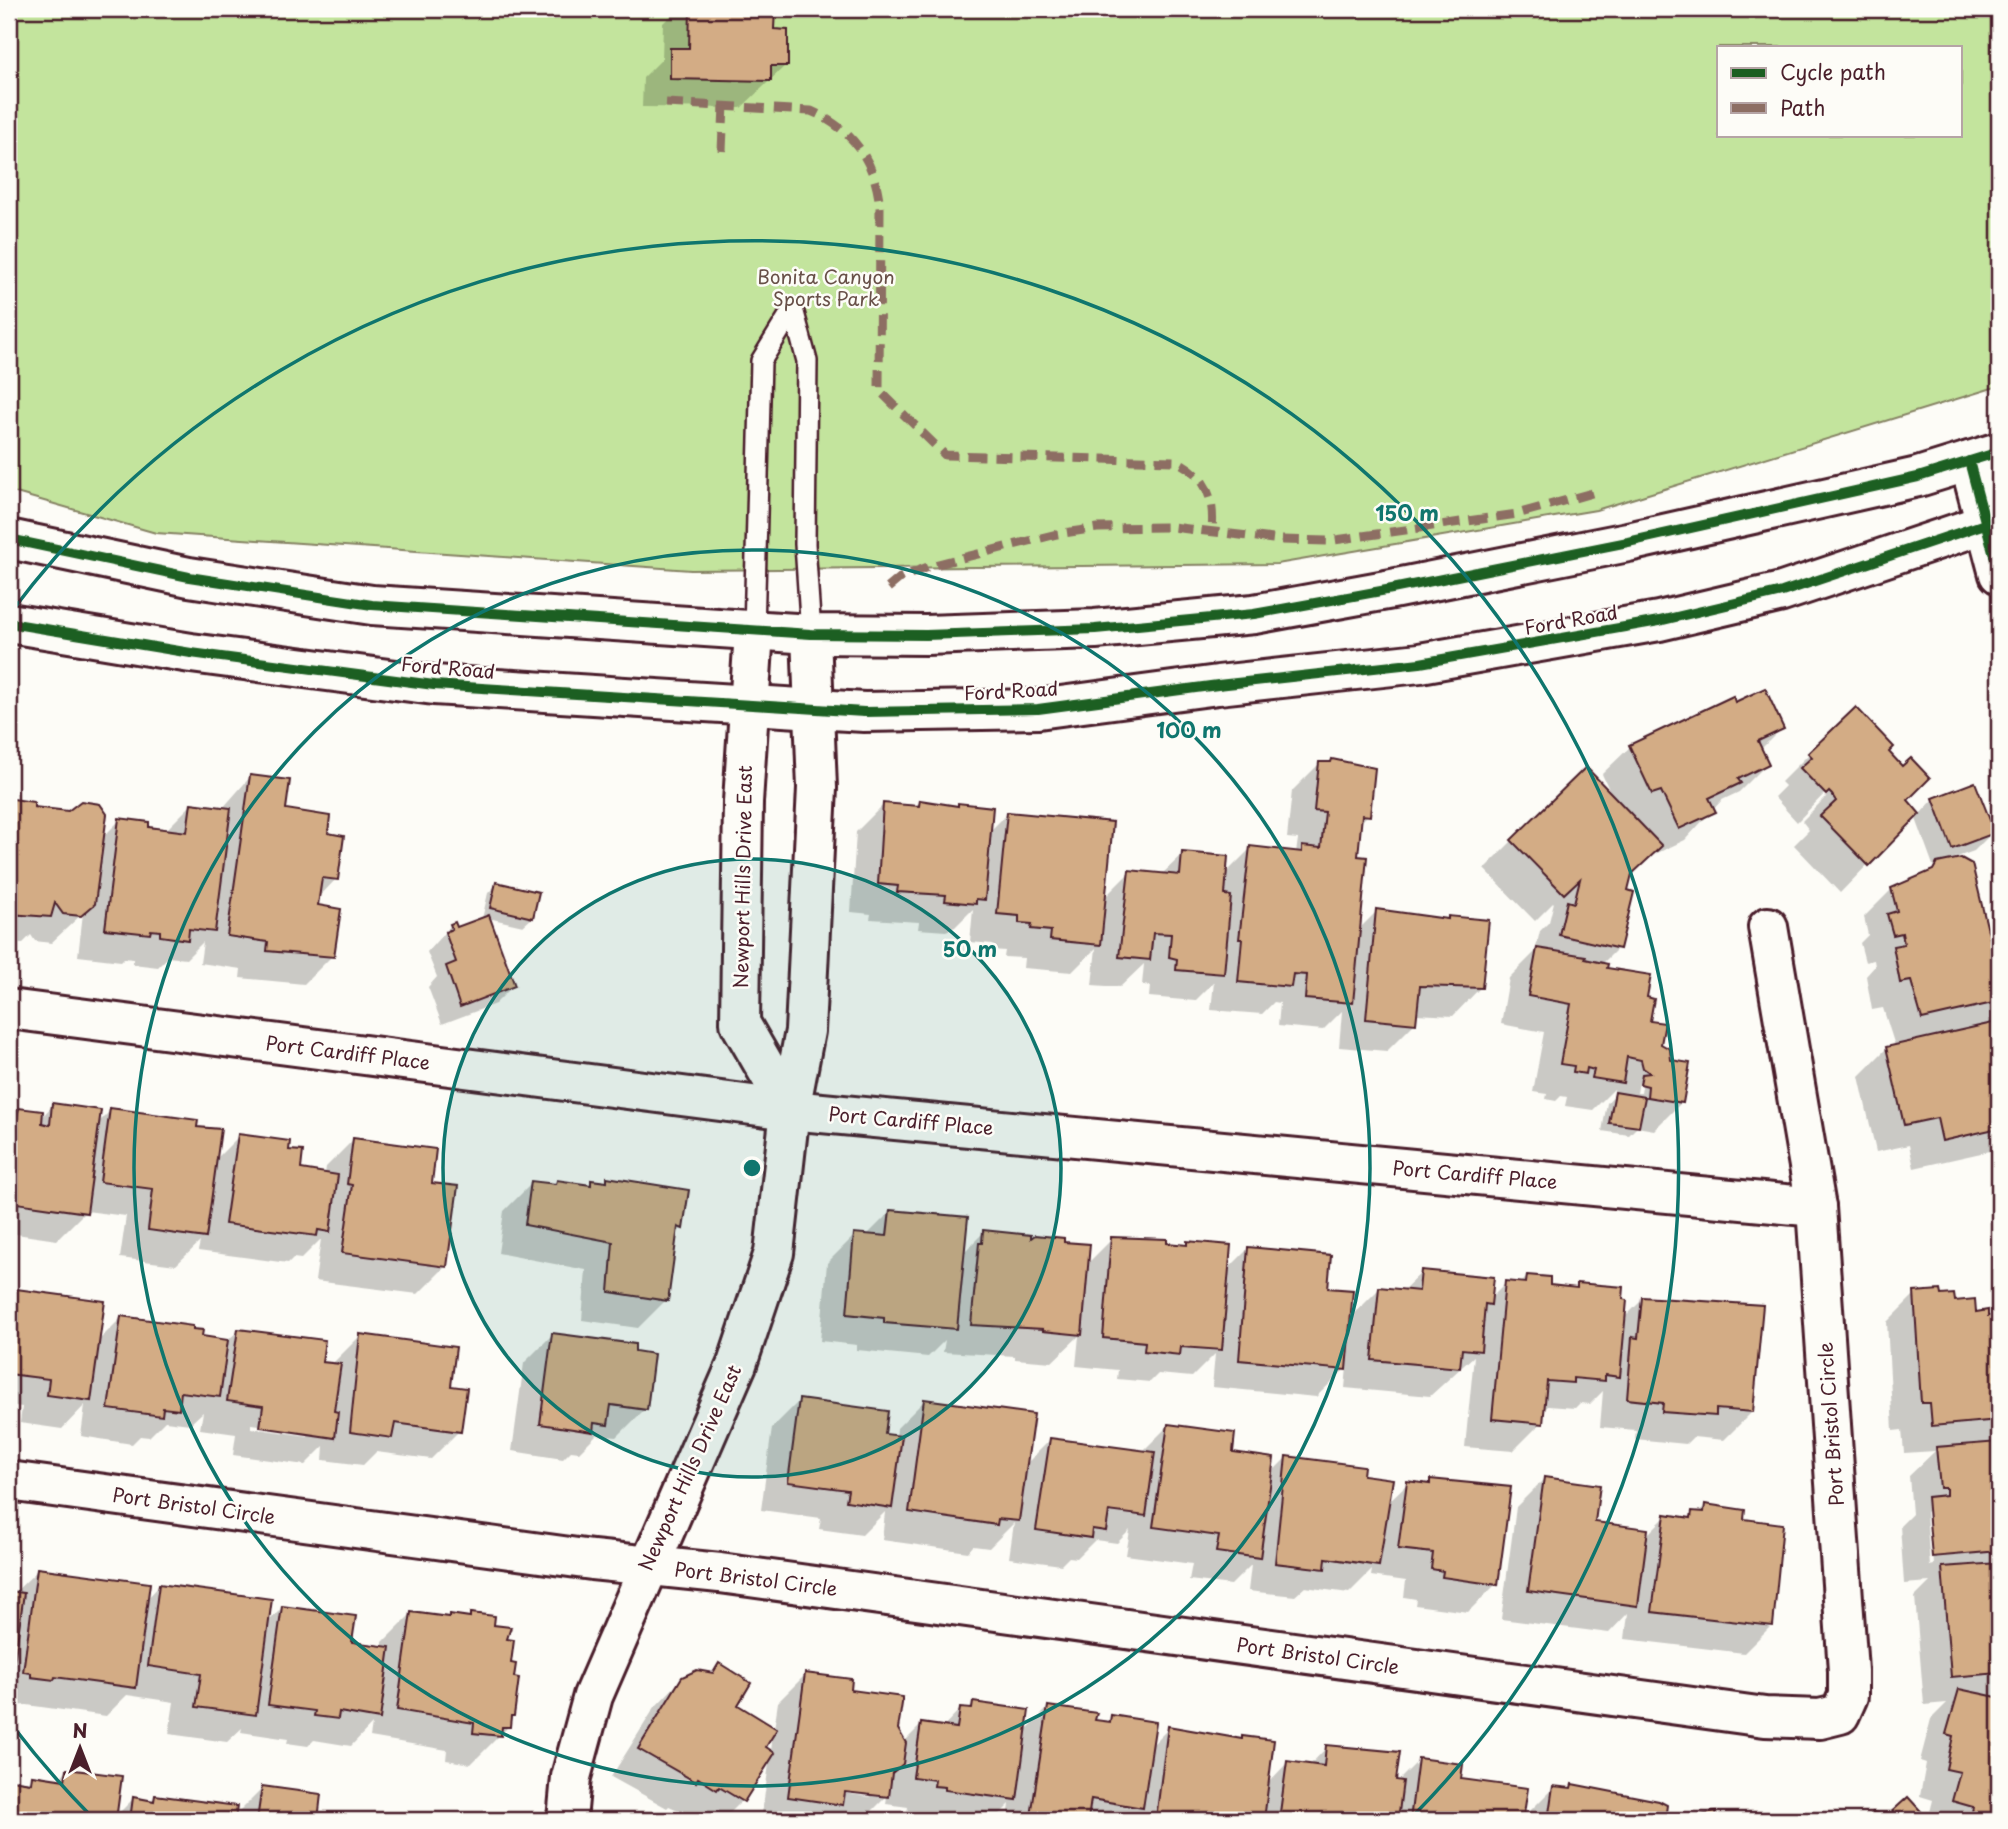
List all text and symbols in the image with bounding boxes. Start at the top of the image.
legend [1717,46,1962,136]
text: Cycle path [1780,55,1886,87]
text: Path [1780,91,1825,123]
park label: Bonita Canyon Sports Park [757,262,895,312]
text: 150 m [1375,496,1439,528]
street label: Ford Road [1522,597,1620,641]
street label: Ford Road [400,649,496,685]
street label: Ford Road [963,674,1059,706]
text: 100 m [1156,713,1222,745]
street label: Newport Hills Drive East [726,765,758,989]
text: 50 m [943,932,997,964]
street label: Port Cardiff Place [264,1028,432,1076]
street label: Port Cardiff Place [827,1099,995,1141]
street label: Port Cardiff Place [1391,1153,1559,1195]
centre of rings [740,1156,764,1180]
street label: Port Bristol Circle [1810,1341,1850,1507]
street label: Newport Hills Drive East [631,1360,747,1575]
street label: Port Bristol Circle [111,1480,277,1530]
street label: Port Bristol Circle [673,1554,839,1602]
street label: Port Bristol Circle [1235,1630,1401,1680]
north arrow [46,1714,116,1784]
text: N [72,1716,88,1744]

